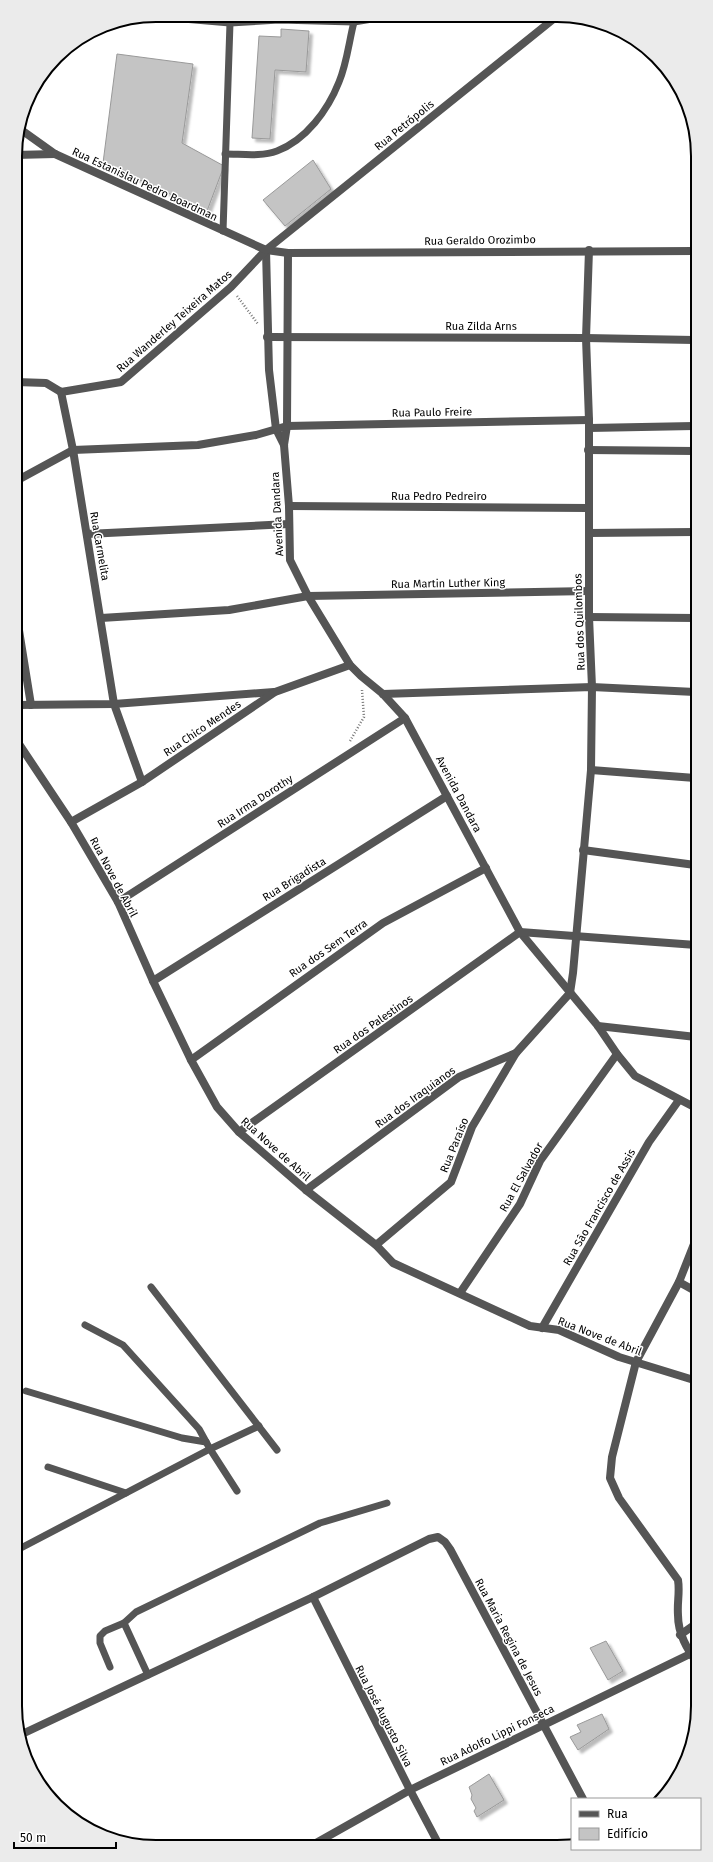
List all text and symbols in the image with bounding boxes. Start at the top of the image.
street label: Rua Petrópolis [372,97,437,153]
street label: Rua Estanislau Pedro Boardman [70,145,220,224]
street label: Rua Geraldo Orozimbo [424,233,536,248]
street label: Rua Wanderley Teixeira Matos [114,268,235,375]
street label: Rua Zilda Arns [445,320,517,333]
street label: Rua Paulo Freire [392,405,472,420]
street label: Avenida Dandara [269,471,286,557]
street label: Rua Pedro Pedreiro [391,490,487,503]
street label: Rua Carmelita [87,511,112,582]
street label: Rua dos Quilombos [571,573,588,671]
street label: Rua Martin Luther King [391,576,505,591]
street label: Rua Chico Mendes [161,698,243,759]
street label: Avenida Dandara [433,754,484,835]
street label: Rua Irma Dorothy [215,772,296,831]
street label: Rua Nove de Abril [87,835,140,920]
street label: Rua Brigadista [260,855,328,904]
street label: Rua dos Sem Terra [287,917,370,980]
street label: Rua dos Palestinos [331,992,416,1057]
street label: Rua dos Iraquianos [373,1064,458,1131]
street label: Rua Nove de Abril [238,1115,313,1184]
street label: Rua Paraíso [438,1116,471,1175]
street label: Rua El Salvador [497,1140,546,1214]
street label: Rua Sâo Francisco de Assis [561,1147,638,1268]
street label: Rua Nove de Abril [556,1314,644,1358]
street label: Rua Maria Regina de Jesus [472,1576,545,1698]
street label: Rua José Augusto Silva [352,1663,415,1769]
street label: Rua Adolfo Lippi Fonseca [438,1702,556,1769]
legend [571,1798,701,1850]
text: Rua [607,1807,628,1821]
scale bar [14,1824,116,1850]
text: Edifício [607,1827,648,1841]
text: 50 m [20,1831,46,1845]

